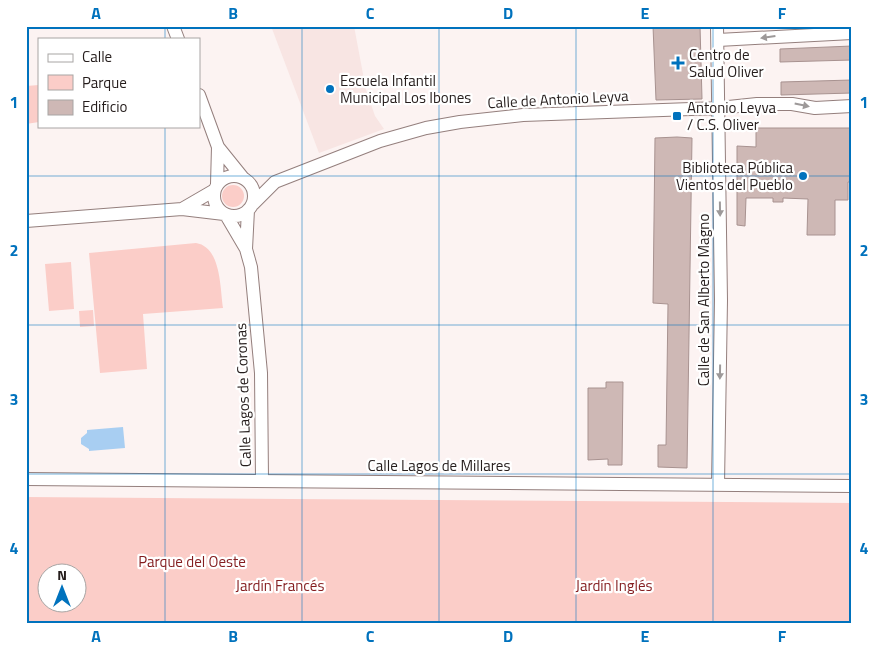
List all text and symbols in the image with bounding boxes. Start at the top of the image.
text: A [91,1,101,25]
text: B [228,1,238,25]
text: C [366,1,375,25]
text: D [503,1,513,25]
text: E [641,1,650,25]
text: F [778,1,787,25]
one-way arrow [760,33,776,41]
legend [38,38,200,128]
place label: Centro de Salud Oliver [689,43,764,83]
text: Calle [82,45,112,68]
marker: Centro de Salud Oliver [671,56,685,70]
place label: Escuela Infantil Municipal Los Ibones [340,69,471,109]
text: Parque [82,71,127,94]
marker: Escuela Infantil Municipal Los Ibones [324,83,336,95]
street label: Calle de Antonio Leyva [487,84,630,114]
text: 1 [10,90,18,114]
text: 1 [860,90,868,114]
text: Edificio [82,95,127,118]
place label: Antonio Leyva / C.S. Oliver [687,96,777,136]
one-way arrow [794,102,810,110]
marker: Antonio Leyva / C.S. Oliver [671,110,683,122]
place label: Biblioteca Pública Vientos del Pueblo [676,156,793,196]
marker: Biblioteca Pública Vientos del Pueblo [797,170,809,182]
one-way arrow [716,202,724,218]
street label: Calle de San Alberto Magno [692,214,715,386]
text: 2 [10,238,18,262]
text: 2 [860,238,868,262]
street label: Calle Lagos de Coronas [229,322,257,468]
one-way arrow [716,364,724,380]
text: 3 [10,387,18,411]
text: 3 [860,387,868,411]
street label: Calle Lagos de Millares [368,454,510,477]
text: 4 [10,536,19,560]
text: 4 [860,536,869,560]
park label: Parque del Oeste [138,550,246,573]
north arrow [38,562,88,612]
text: N [57,564,67,585]
park label: Jardín Francés [236,574,324,597]
park label: Jardín Inglés [576,574,652,597]
text: A [91,624,101,648]
text: B [228,624,238,648]
text: C [366,624,375,648]
text: D [503,624,513,648]
text: E [641,624,650,648]
text: F [778,624,787,648]

